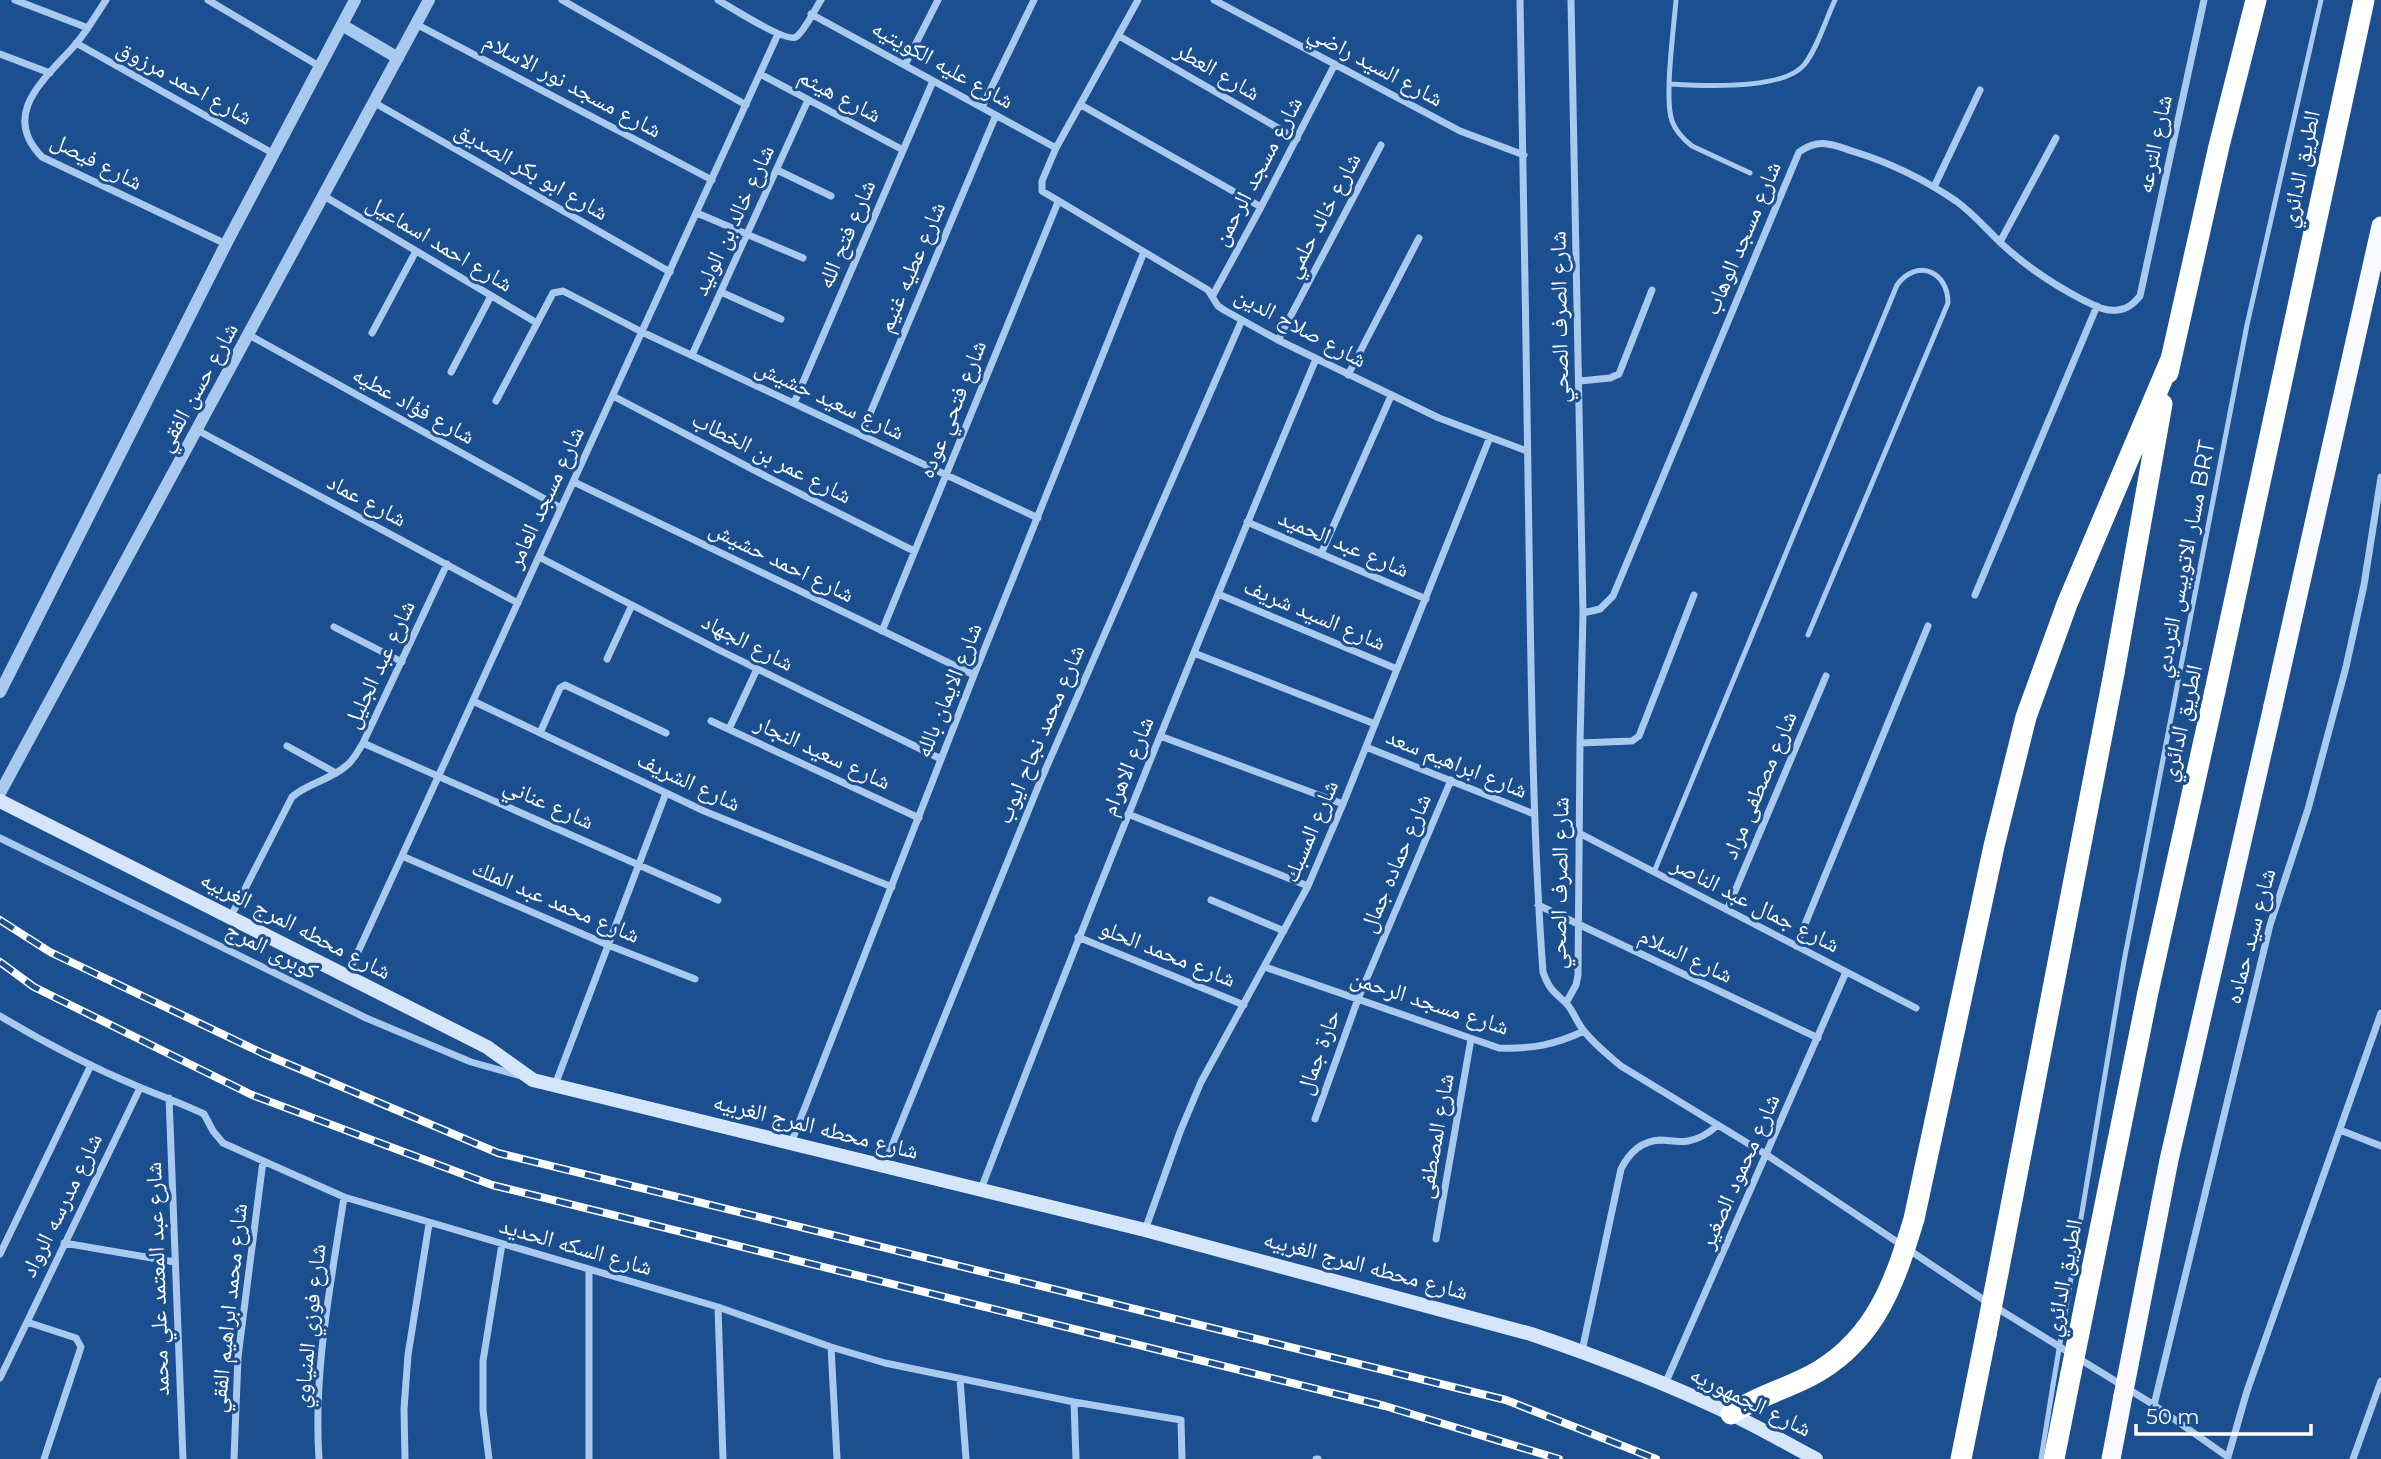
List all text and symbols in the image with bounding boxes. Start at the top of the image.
street label: شارع عليه الكويتيه [867,13,1019,115]
street label: شارع السيد راضي [1301,18,1448,117]
street label: شارع مسجد نور الاسلام [478,26,667,145]
street label: شارع احمد مرزوق [112,33,258,132]
street label: شارع العطر [1169,35,1265,107]
street label: شارع هيثم [793,61,886,130]
street label: شارع مسجد الرحمن [1206,92,1309,251]
street label: شارع الترعه [2130,92,2179,196]
street label: الطريق الدائري [2274,108,2331,231]
street label: شارع ابو بكر الصديق [450,116,614,227]
street label: شارع فيصل [46,126,148,197]
street label: شارع خالد بن الوليد [686,140,781,300]
street label: شارع خالد حلمي [1277,148,1371,285]
street label: شارع مسجد الوهاب [1697,157,1788,319]
street label: شارع فتح الله [811,175,882,293]
street label: شارع احمد اسماعيل [361,188,518,299]
street label: شارع عطيه غنيم [871,197,953,337]
street label: شارع الصرف الصحي [1543,231,1579,403]
street label: شارع صلاح الدين [1230,281,1372,374]
street label: شارع حسن الفقي [150,318,248,459]
street label: شارع فتحي عوده [912,336,997,484]
street label: شارع سعيد حشيش [751,352,909,447]
street label: شارع فؤاد عطيه [347,360,480,451]
street label: شارع عمر بن الخطاب [687,405,857,510]
street label: شارع مسجد العامر [500,422,591,574]
street label: مسار الاتوبيس الترددي BRT [2147,437,2226,681]
street label: شارع عماد [322,467,412,533]
street label: شارع عبد الحميد [1274,503,1414,584]
street label: شارع احمد حشيش [704,514,859,609]
street label: شارع السيد شريف [1239,571,1390,657]
street label: شارع عبد الجليل [337,595,422,733]
street label: شارع الجهاد [697,607,799,678]
street label: شارع الايمان بالله [908,619,989,762]
street label: شارع محمد نجاح ايوب [990,640,1091,828]
street label: الطريق الدائري [2154,662,2213,785]
street label: شارع مصطفى مراد [1715,707,1804,864]
street label: شارع سعيد النجار [749,708,895,797]
street label: شارع الاهرام [1094,712,1161,821]
street label: شارع ابراهيم سعد [1381,722,1532,806]
street label: شارع الشريف [632,745,745,818]
street label: شارع عناني [497,771,599,840]
street label: شارع المسبك [1276,776,1345,887]
street label: شارع حماده جمال [1353,789,1438,937]
street label: شارع الصرف الصحي [1543,797,1579,969]
street label: شارع جمال عبد الناصر [1666,849,1845,959]
street label: شارع محمد عبد الملك [467,853,644,950]
street label: شارع محطه المرج الغربيه [195,865,396,986]
street label: شارع سيد حماده [2218,865,2282,1007]
street label: شارع محمد الحلو [1096,913,1240,994]
street label: كوبرى المرج [221,915,323,986]
street label: شارع السلام [1634,921,1738,991]
street label: شارع مسجد الرحمن [1347,963,1513,1042]
street label: حارة جمال [1290,1006,1346,1098]
street label: شارع المصطفى [1410,1071,1461,1201]
street label: شارع محطه المرج الغربيه [710,1087,921,1166]
street label: شارع محمود الصغير [1692,1089,1787,1254]
street label: شارع مدرسه الرواد [14,1128,109,1282]
street label: شارع عبد المعتمد علي محمد [139,1161,180,1397]
street label: شارع محمد ابراهيم الفقي [203,1202,258,1415]
street label: شارع السكه الحديد [496,1211,656,1282]
street label: الطريق الدائري [2038,1217,2093,1340]
street label: شارع محطه المرج الغربيه [1260,1224,1471,1307]
street label: شارع فوزي المنياوي [286,1243,336,1410]
street label: شارع الجمهوريه [1685,1360,1816,1443]
scale bar [2136,1392,2311,1436]
text: 50 m [2146,1404,2200,1429]

